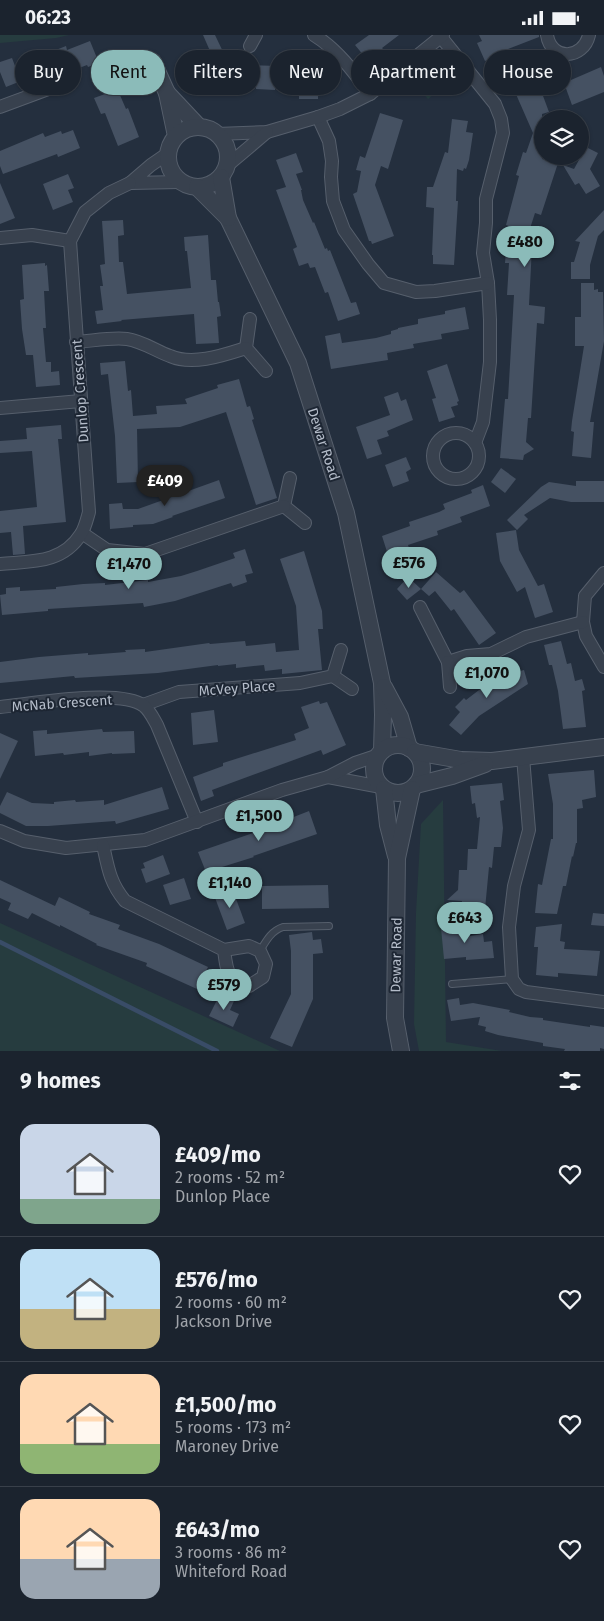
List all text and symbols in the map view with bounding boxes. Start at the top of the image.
text: 06:23 [25,6,71,29]
chip: Buy [15,50,81,95]
chip: Rent [91,50,165,95]
chip: Filters [175,50,260,95]
chip: New [270,50,341,95]
chip: Apartment [351,50,474,95]
chip: House [484,50,571,95]
map controls [534,110,589,165]
button: layers [534,110,589,165]
pin: £480 [495,225,555,268]
text: £480 [507,232,543,251]
street label: Dunlop Crescent [68,338,93,443]
street label: Dewar Road [304,406,343,483]
pin: £409 [135,465,195,507]
text: £409 [147,471,183,490]
pin: £1,470 [88,547,170,590]
pin: £576 [379,547,439,589]
text: £576 [393,553,425,572]
text: £1,470 [107,554,151,573]
pin: £1,070 [446,657,528,699]
text: £1,070 [465,663,509,682]
street label: McVey Place [198,677,276,700]
street label: McNab Crescent [11,691,114,715]
pin: £1,500 [218,799,300,842]
text: £1,500 [236,806,282,825]
pin: £1,140 [189,867,271,909]
text: £1,140 [208,873,252,892]
pin: £643 [435,901,495,944]
text: £643 [448,908,482,927]
street label: Dewar Road [387,917,406,993]
pin: £579 [194,969,254,1011]
text: £579 [208,975,240,994]
icon: filters [556,1067,584,1095]
text: 9 homes [20,1068,101,1094]
text: £409/mo [175,1142,261,1168]
icon: home [60,1144,120,1204]
icon: heart [556,1160,584,1188]
text: 2 rooms · 52 m² [175,1168,285,1187]
text: Dunlop Place [175,1187,270,1206]
text: £576/mo [175,1267,258,1293]
icon: home [60,1269,120,1329]
icon: heart [556,1285,584,1313]
text: 2 rooms · 60 m² [175,1293,287,1312]
text: Jackson Drive [175,1312,272,1331]
text: £1,500/mo [175,1392,277,1418]
icon: home [60,1394,120,1454]
icon: heart [556,1410,584,1438]
text: 5 rooms · 173 m² [175,1418,291,1437]
text: Maroney Drive [175,1437,279,1456]
text: £643/mo [175,1517,260,1543]
icon: home [60,1519,120,1579]
icon: heart [556,1535,584,1563]
text: 3 rooms · 86 m² [175,1543,287,1562]
text: Whiteford Road [175,1562,287,1581]

